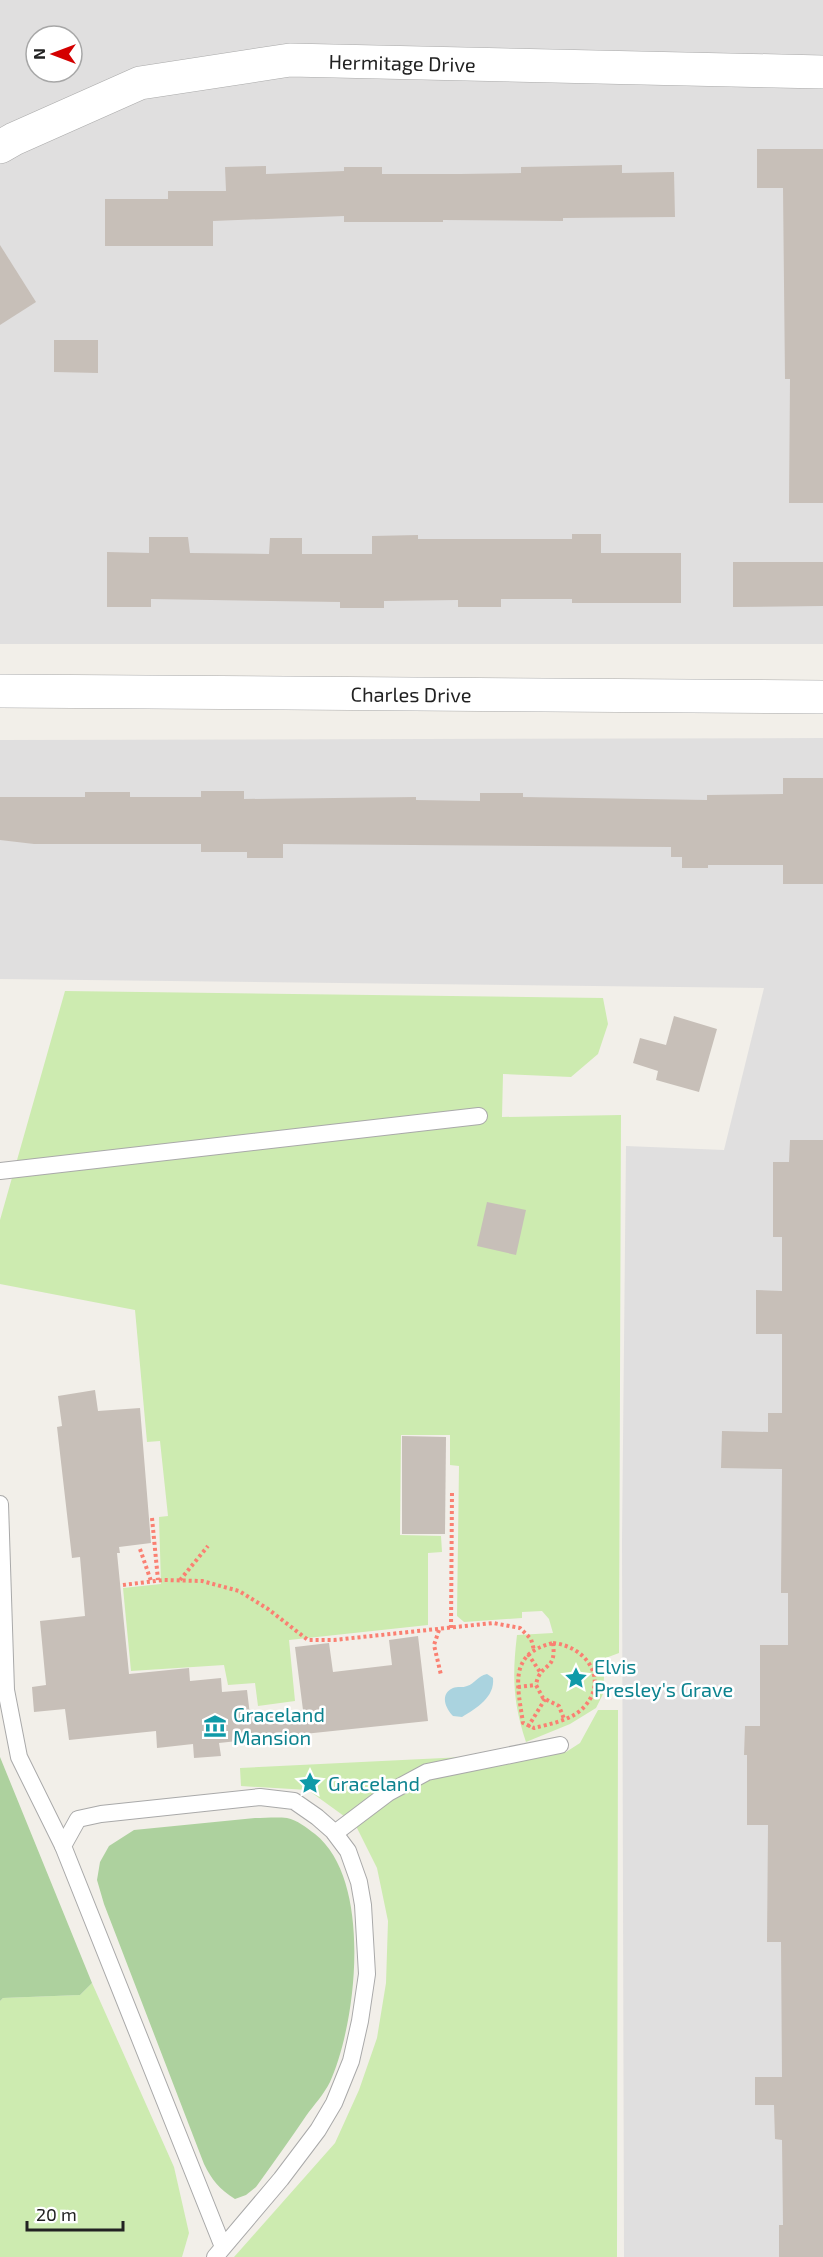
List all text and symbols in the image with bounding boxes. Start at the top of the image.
north arrow [24,24,84,84]
text: N [29,48,48,60]
street label: Hermitage Drive [328,49,476,76]
street label: Charles Drive [350,682,472,706]
place label: Elvis Presley's Grave [594,1654,733,1701]
place icon: Elvis Presley's Grave [563,1665,589,1691]
place label: Graceland Mansion [233,1702,325,1749]
museum icon: Graceland Mansion [202,1713,228,1739]
place icon: Graceland [297,1770,323,1796]
place label: Graceland [328,1771,420,1795]
scale bar [27,2194,123,2232]
text: 20 m [36,2203,77,2225]

